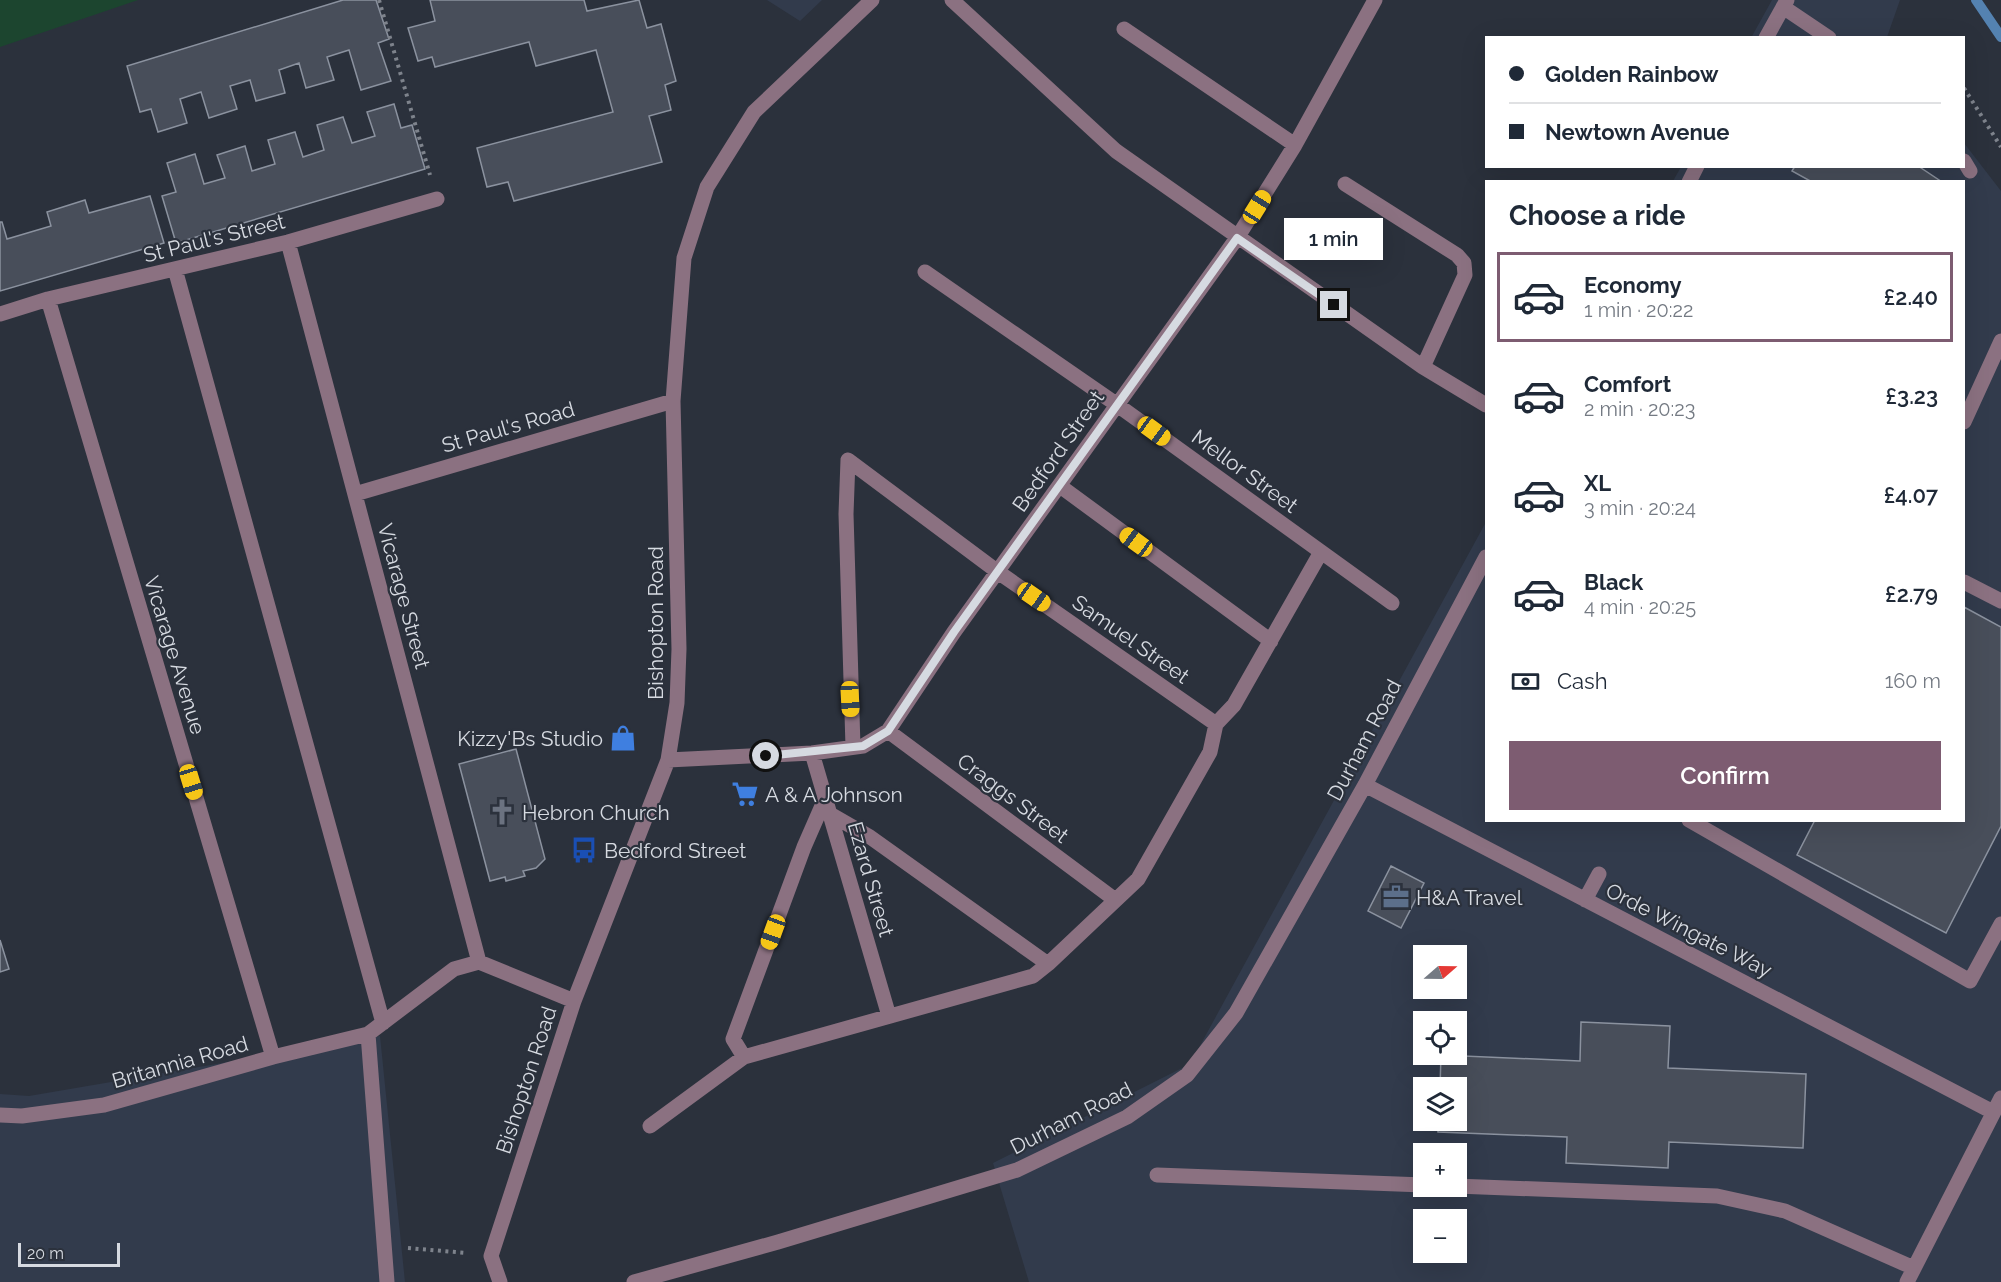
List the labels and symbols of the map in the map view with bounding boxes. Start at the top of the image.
car [1240,187,1274,227]
street label: St Paul's Street [141,208,287,268]
callout: 1 min [1284,218,1384,260]
route end [1320,291,1347,318]
street label: Bedford Street [1007,386,1109,516]
street label: St Paul's Road [439,396,577,458]
car [1134,413,1174,449]
street label: Mellor Street [1187,424,1303,518]
street label: Vicarage Street [373,521,435,671]
car [1116,524,1156,560]
street label: Bishopton Road [643,546,668,700]
street label: Vicarage Avenue [139,573,211,737]
car [1014,579,1054,615]
street label: Samuel Street [1068,589,1194,689]
street label: Durham Road [1322,675,1406,805]
car [840,681,860,717]
shop icon: Kizzy'Bs Studio [608,723,638,753]
place label: Kizzy'Bs Studio [457,726,603,751]
route start [752,742,779,769]
street label: Craggs Street [952,748,1074,848]
car [177,762,205,802]
supermarket icon: A & A Johnson [730,779,760,809]
place label: A & A Johnson [765,782,903,807]
church icon: Hebron Church [487,797,517,827]
place label: Hebron Church [522,800,670,825]
street label: Ezard Street [843,819,899,939]
bus stop icon: Bedford Street [569,835,599,865]
place label: Bedford Street [604,838,746,863]
street label: Orde Wingate Way [1602,877,1776,983]
office icon: H&A Travel [1381,882,1411,912]
place label: H&A Travel [1416,885,1523,910]
car [758,912,788,952]
north arrow [1413,945,1467,999]
street label: Bishopton Road [490,1003,562,1157]
street label: Britannia Road [109,1031,251,1093]
street label: Durham Road [1006,1077,1136,1159]
scale bar [18,1240,120,1268]

